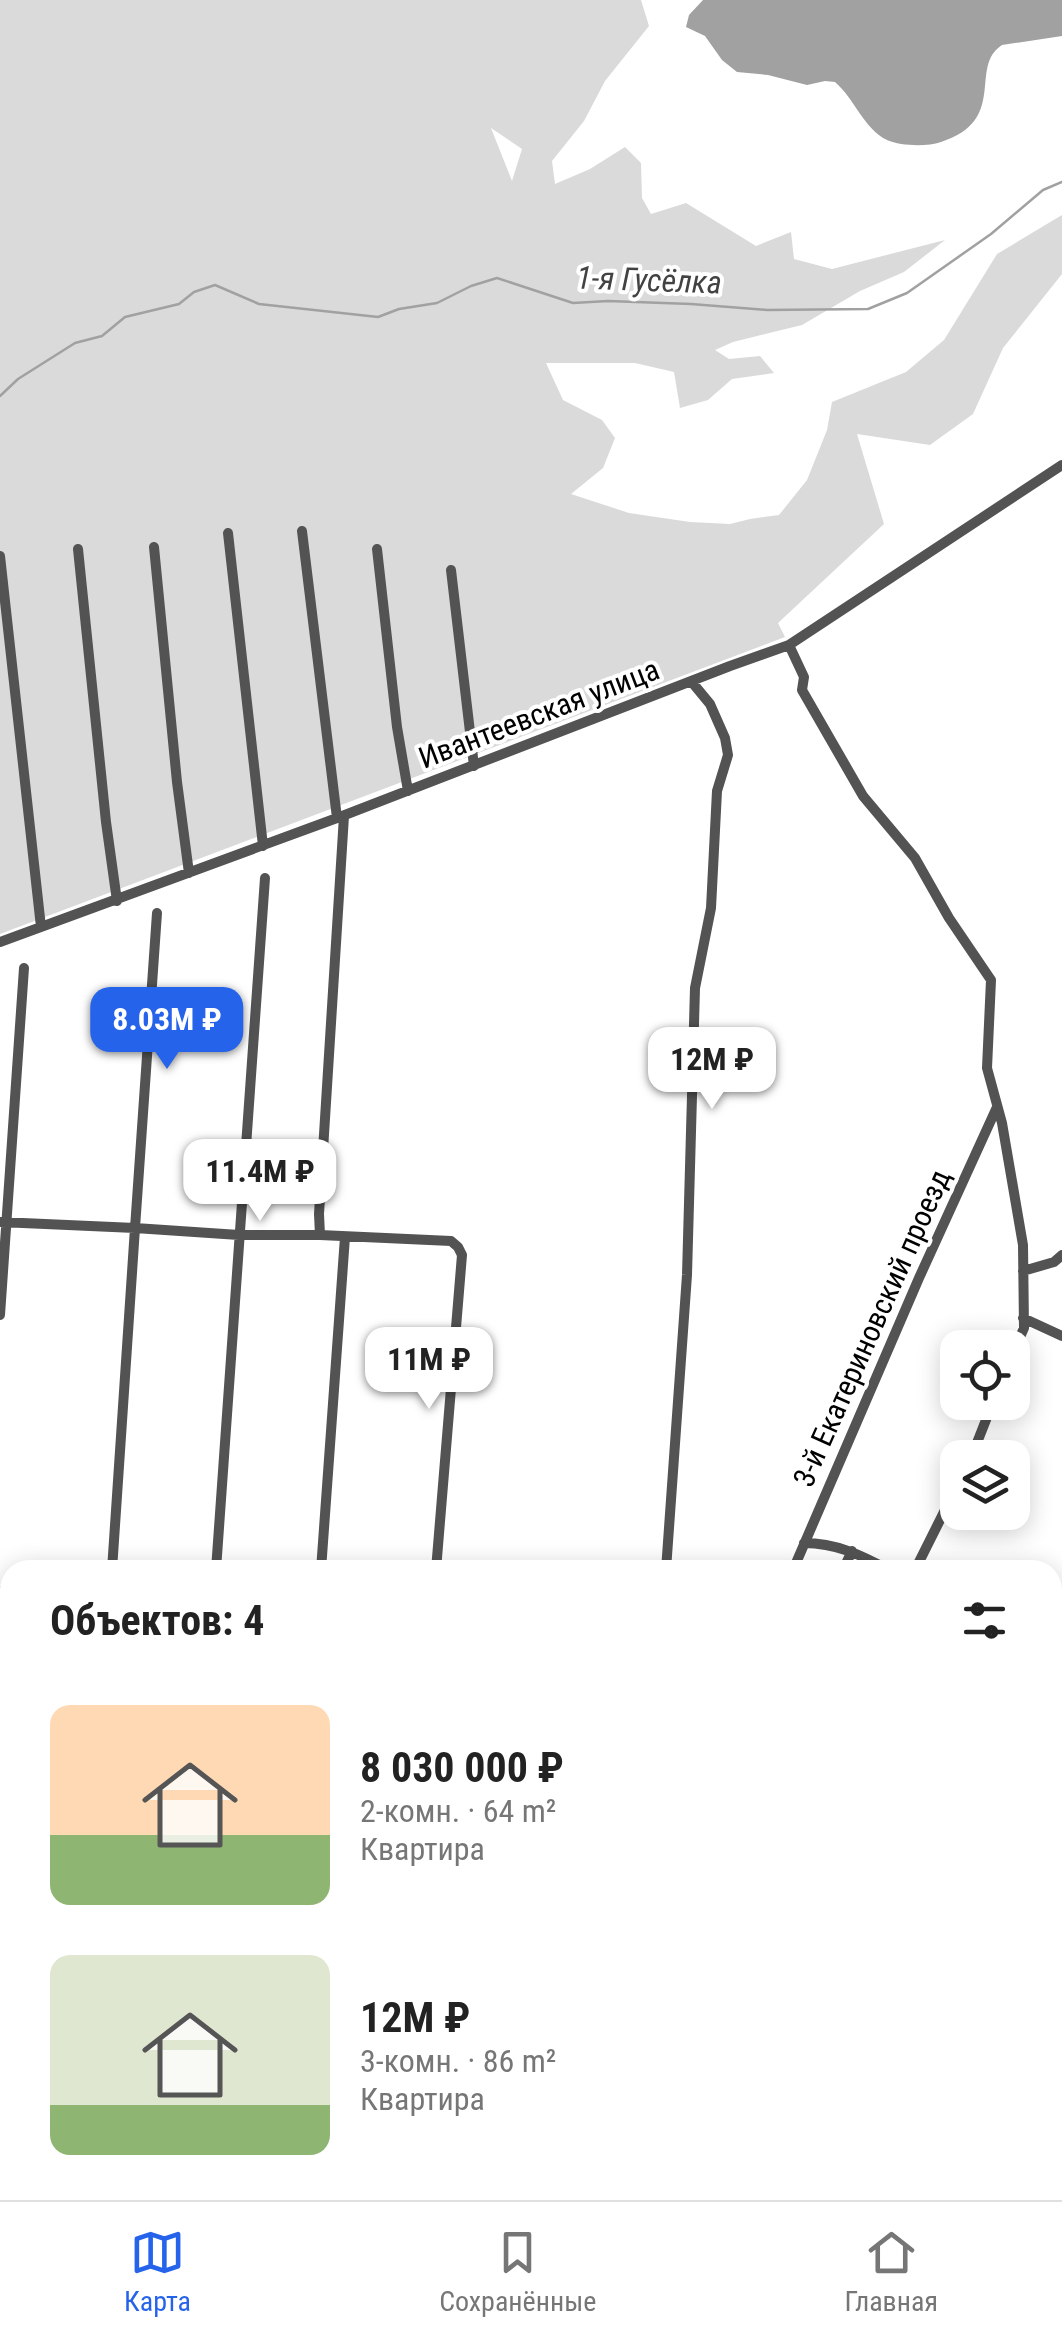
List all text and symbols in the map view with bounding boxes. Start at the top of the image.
water label: 1-я Гусёлка [576,258,722,302]
street label: Ивантеевская улица [414,652,664,776]
pin: 8.03M ₽ [75,987,259,1072]
text: 8.03M ₽ [112,1000,222,1038]
pin: 12M ₽ [642,1027,782,1112]
text: 12M ₽ [670,1040,754,1078]
pin: 11.4M ₽ [168,1139,352,1224]
text: 11.4M ₽ [205,1152,315,1190]
street label: 3-й Екатериновский проезд [786,1164,957,1492]
pin: 11M ₽ [359,1327,499,1412]
map controls [940,1330,1030,1530]
button: locate [940,1330,1030,1420]
text: 11M ₽ [387,1340,471,1378]
button: layers [940,1440,1030,1530]
icon: filters [957,1593,1012,1648]
text: Объектов: 4 [50,1596,264,1645]
text: 8 030 000 ₽ [360,1743,564,1792]
icon: home [130,1745,250,1865]
text: 2-комн. · 64 m² [360,1792,556,1830]
text: Квартира [360,1830,485,1868]
text: 12M ₽ [360,1993,470,2042]
icon: home [130,1995,250,2115]
text: 3-комн. · 86 m² [360,2042,556,2080]
text: Квартира [360,2080,485,2118]
tab: Карта [124,2225,191,2318]
tab: Сохранённые [439,2225,596,2318]
tab: Главная [845,2225,938,2318]

